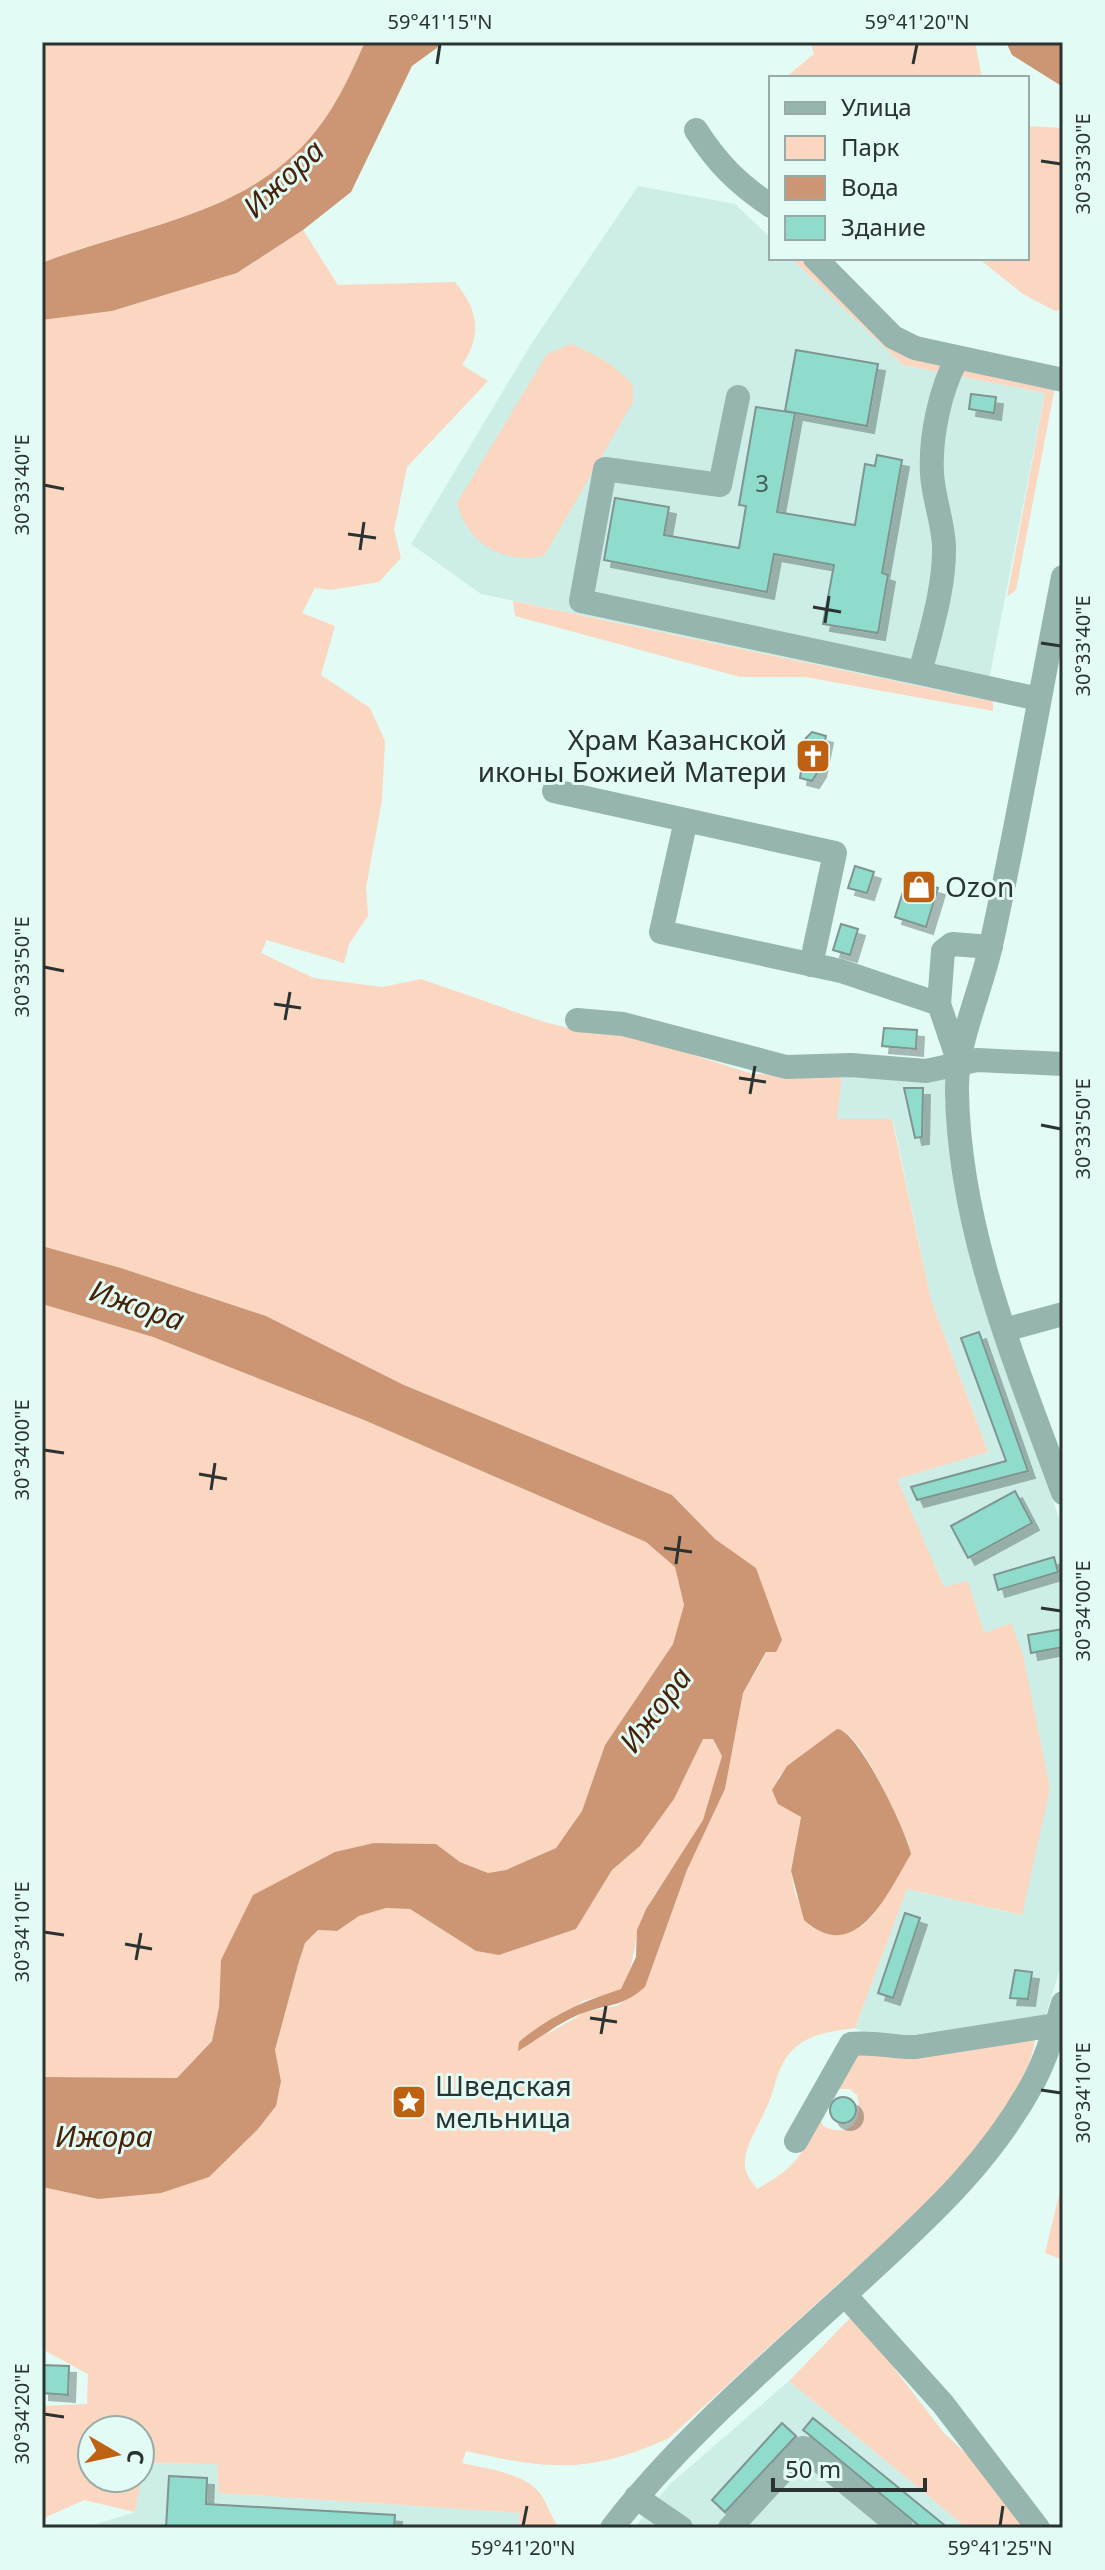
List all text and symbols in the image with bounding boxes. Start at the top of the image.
text: 59°41'15"N [387,8,493,35]
text: 59°41'20"N [864,8,970,35]
legend [769,76,1029,260]
text: Улица [841,90,912,123]
text: 30°33'30"E [1069,114,1096,214]
water label: Ижора [233,130,333,226]
text: Парк [841,130,900,163]
text: Вода [841,170,899,203]
text: Здание [841,210,926,243]
text: 30°33'40"E [8,435,35,535]
house number: 3 [755,466,769,499]
text: 30°33'40"E [1069,596,1096,696]
place label: Храм Казанской иконы Божией Матери [478,720,787,790]
church icon: Храм Казанской иконы Божией Матери [794,737,832,775]
place label: Ozon [945,867,1014,905]
shop icon: Ozon [900,868,938,906]
text: 30°33'50"E [8,917,35,1017]
text: 30°33'50"E [1069,1079,1096,1179]
water label: Ижора [85,1269,190,1340]
text: 30°34'00"E [8,1400,35,1500]
text: 30°34'00"E [1069,1561,1096,1661]
water label: Ижора [609,1658,700,1760]
text: 30°34'10"E [8,1882,35,1982]
text: 30°34'10"E [1069,2043,1096,2143]
place label: Шведская мельница [435,2066,572,2136]
place icon: Шведская мельница [390,2083,428,2121]
water label: Ижора [55,2115,153,2156]
text: 30°34'20"E [8,2364,35,2464]
north arrow [76,2414,156,2494]
scale bar [773,2442,925,2492]
text: С [121,2448,153,2467]
text: 50 m [785,2452,841,2485]
text: 59°41'20"N [470,2534,576,2561]
text: 59°41'25"N [947,2534,1053,2561]

